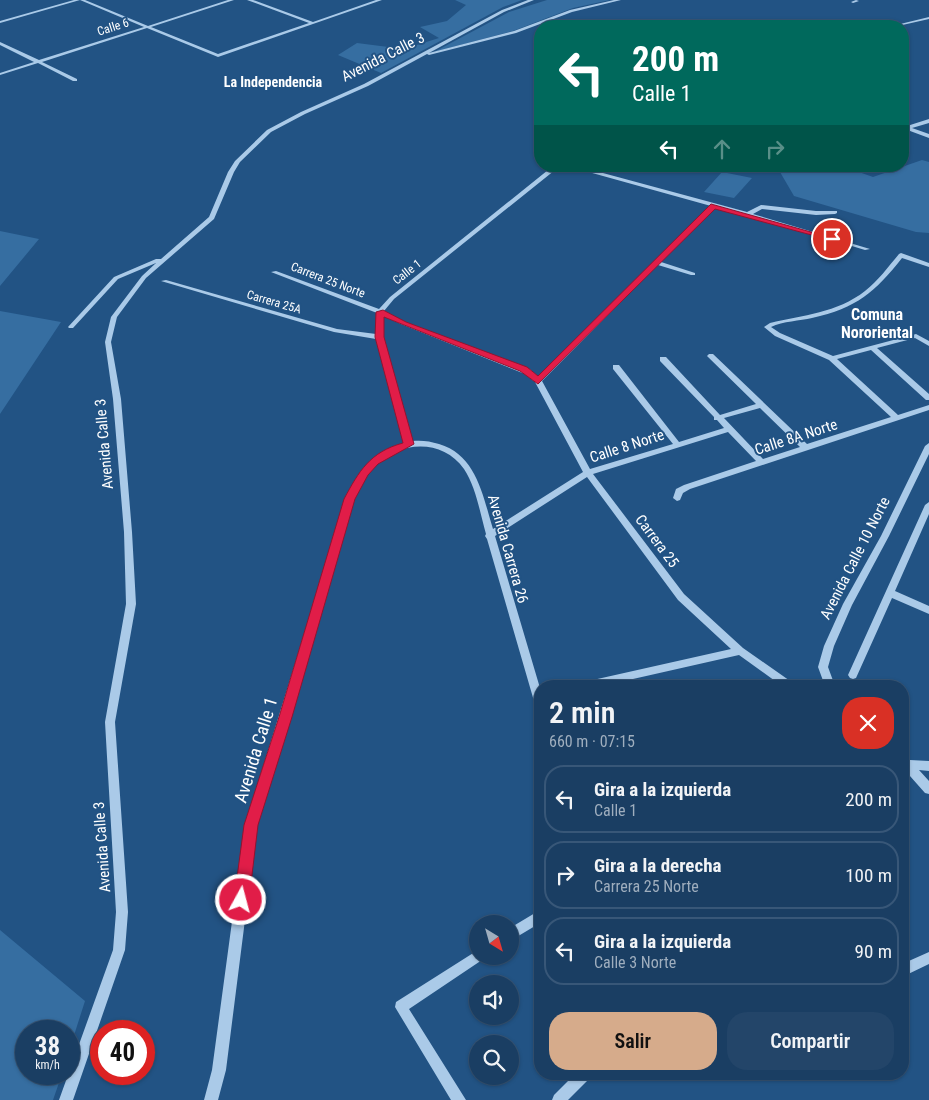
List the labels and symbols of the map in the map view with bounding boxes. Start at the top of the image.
street label: Calle 6 [95,15,131,39]
street label: Avenida Calle 3 [338,28,428,86]
district label: La Independencia [224,74,323,90]
pin [811,218,853,260]
street label: Calle 1 [390,257,424,287]
street label: Carrera 25 Norte [289,259,367,301]
street label: Carrera 25A [245,288,303,316]
district label: Comuna Nororiental [841,305,913,342]
street label: Avenida Calle 3 [91,398,117,490]
street label: Calle 8A Norte [752,415,840,459]
street label: Calle 8 Norte [588,426,666,466]
street label: Avenida Carrera 26 [484,493,532,605]
street label: Avenida Calle 10 Norte [816,494,894,622]
street label: Carrera 25 [631,511,683,571]
street label: Avenida Calle 1 [230,695,282,805]
street label: Avenida Calle 3 [90,801,114,893]
position arrow [214,873,266,925]
north arrow [469,915,519,965]
speed limit sign: 40 [90,1020,155,1085]

